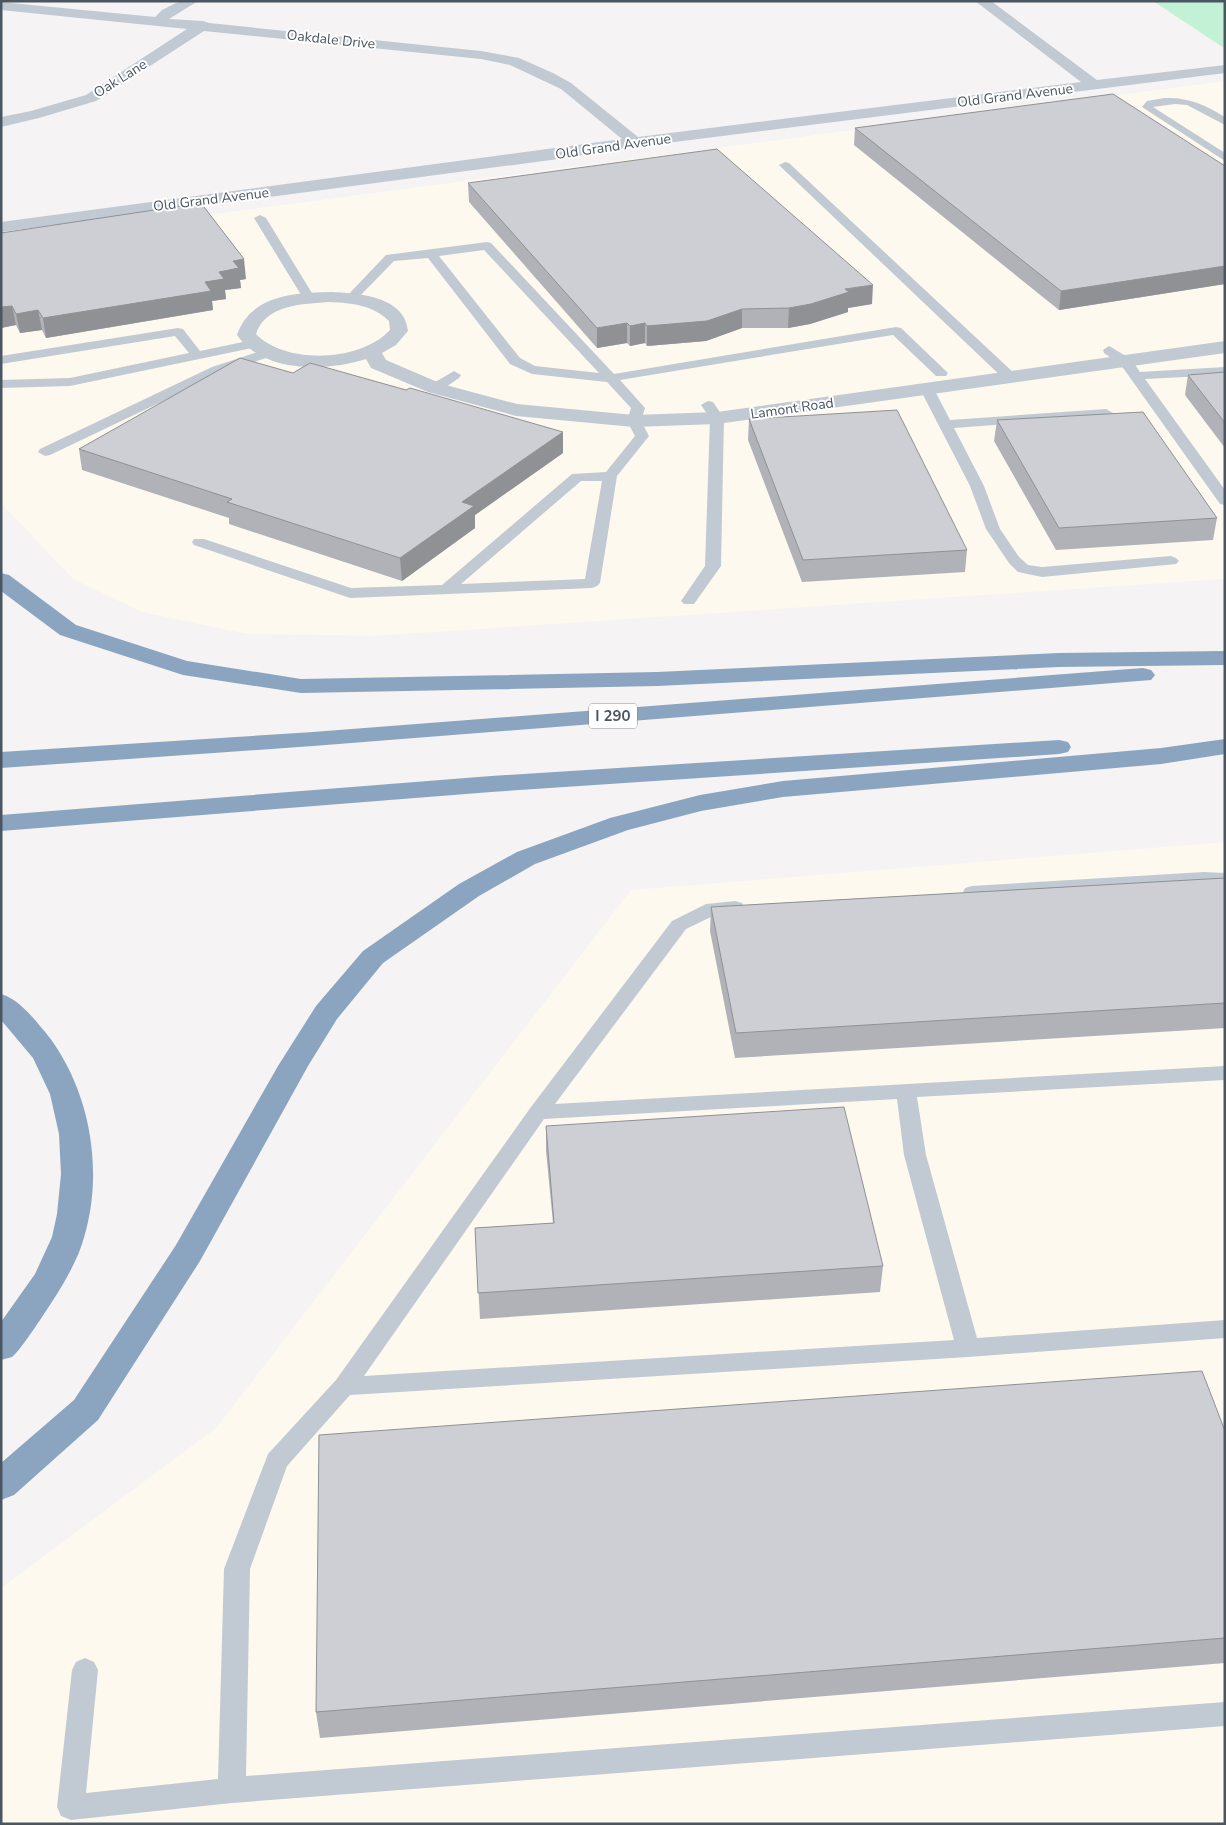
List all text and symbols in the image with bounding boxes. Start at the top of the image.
street label: Oakdale Drive [286,25,376,54]
street label: Oak Lane [90,55,150,102]
street label: Old Grand Avenue [956,79,1074,112]
street label: Old Grand Avenue [554,129,672,164]
street label: Old Grand Avenue [152,183,270,216]
street label: Lamont Road [749,393,835,424]
road number: I 290 [589,704,637,728]

